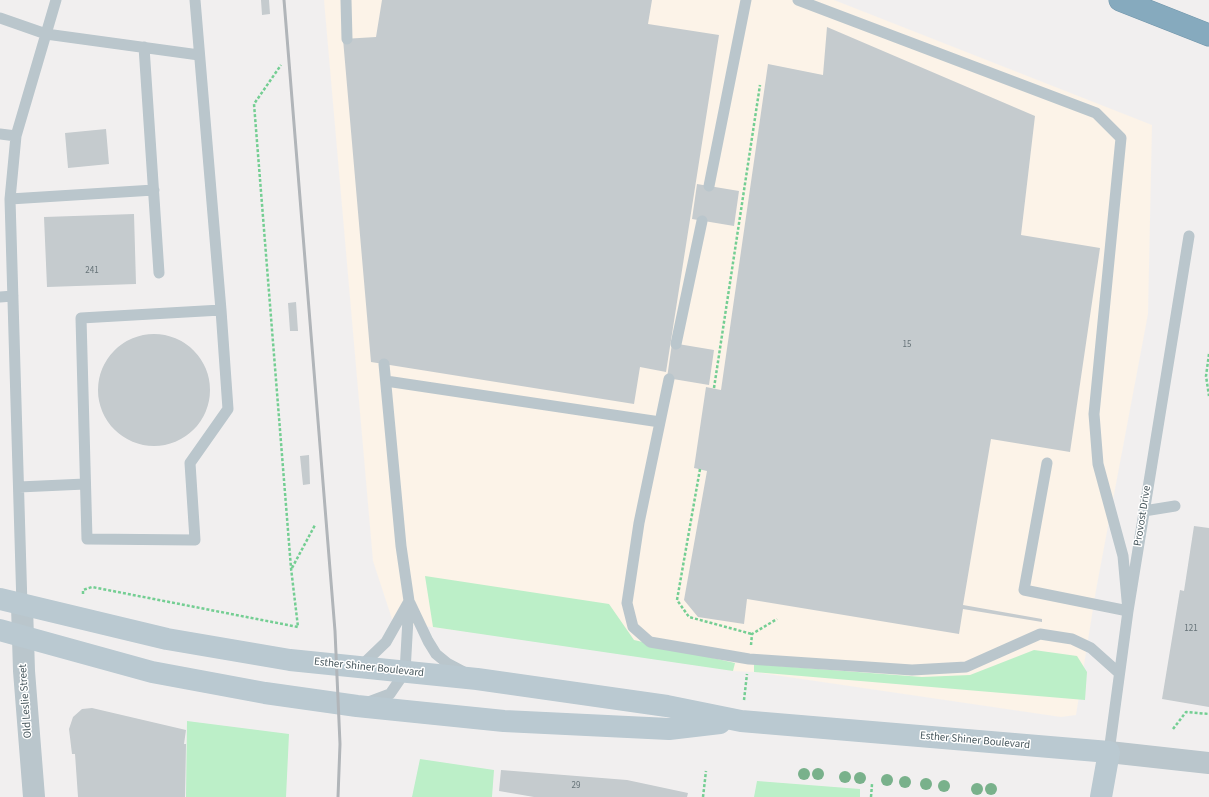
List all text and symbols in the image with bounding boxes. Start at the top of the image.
house number: 241 [85,266,99,276]
house number: 15 [903,340,911,350]
street label: Provost Drive [1132,485,1154,547]
house number: 121 [1184,624,1198,634]
street label: Esther Shiner Boulevard [313,656,425,680]
street label: Old Leslie Street [17,663,35,739]
street label: Esther Shiner Boulevard [919,730,1031,752]
house number: 29 [572,781,580,791]

